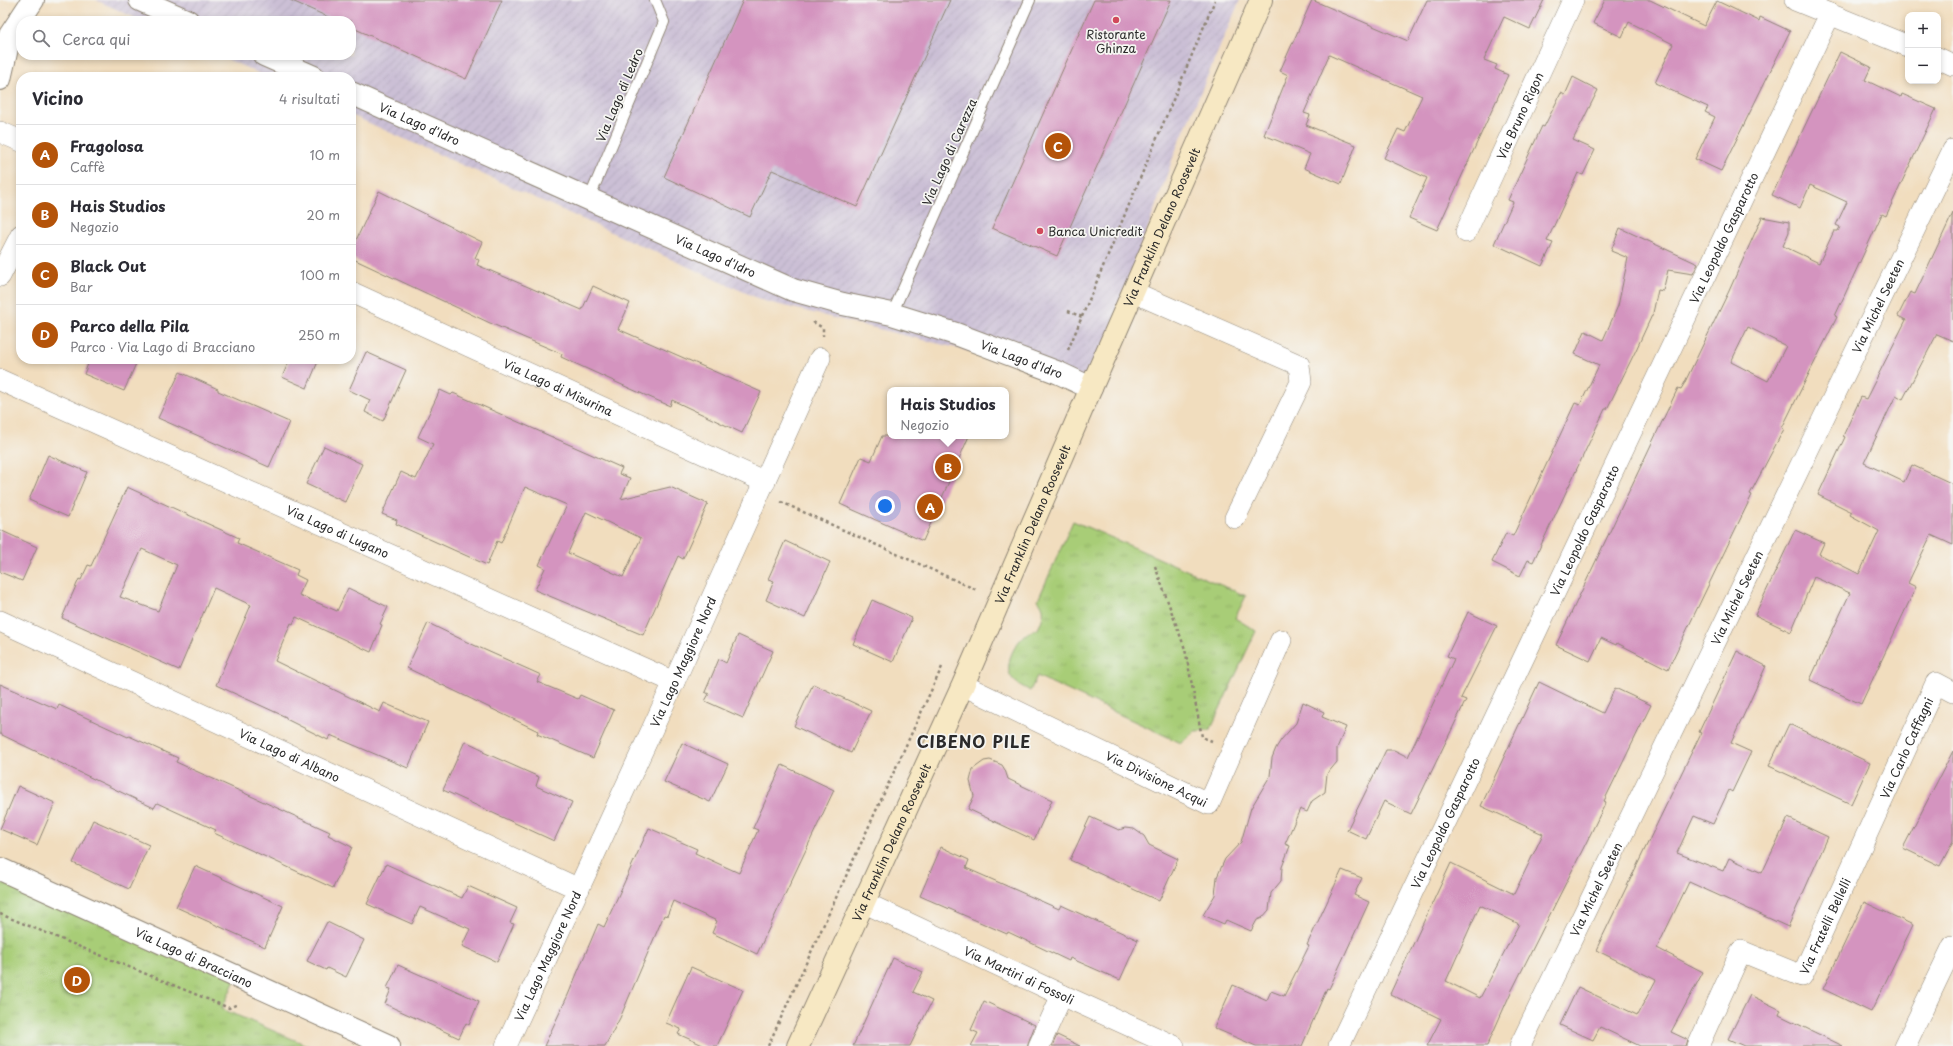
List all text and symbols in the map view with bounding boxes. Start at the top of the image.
map controls [1905,12,1941,84]
button: + [1905,12,1941,48]
marker: Ristorante Ghinza [1111,15,1121,25]
search box [16,16,356,60]
place label: Ristorante Ghinza [1086,25,1146,57]
icon: search [30,27,52,49]
text: Cerca qui [62,27,130,50]
street label: Via Lago di Ledro [591,45,647,145]
button: − [1905,48,1941,84]
street label: Via Bruno Rigon [1492,69,1548,162]
text: Vicino [32,85,83,111]
text: 4 risultati [279,89,340,108]
street label: Via Lago di Carezza [917,95,981,209]
street label: Via Lago d'Idro [376,98,463,150]
pin: C [1045,131,1071,161]
text: Fragolosa [70,134,144,157]
text: A [40,145,50,164]
text: 10 m [310,145,340,164]
street label: Via Franklin Delano Roosevelt [1119,145,1204,310]
text: Caffè [70,157,105,176]
street label: Via Leopoldo Gasparotto [1685,169,1763,306]
text: Hais Studios [70,194,166,217]
text: B [41,205,49,224]
text: 20 m [306,205,340,224]
text: Negozio [70,217,119,236]
place label: Banca Unicredit [1048,222,1143,240]
marker: Banca Unicredit [1035,226,1045,236]
street label: Via Lago d'Idro [672,230,759,281]
text: Black Out [70,254,146,277]
street label: Via Michel Seeten [1847,256,1908,356]
text: C [40,265,50,284]
text: 100 m [300,265,340,284]
text: Bar [70,277,93,296]
text: Parco della Pila [70,314,190,337]
text: D [40,325,50,344]
text: 250 m [298,325,340,344]
street label: Via Lago d'Idro [978,335,1066,383]
text: Parco · Via Lago di Bracciano [70,337,255,356]
street label: Via Lago di Misurina [500,354,616,420]
popup [887,387,1009,439]
text: Hais Studios [900,392,996,415]
text: Negozio [900,415,949,434]
street label: Via Franklin Delano Roosevelt [990,442,1075,607]
pin: B [935,452,961,482]
street label: Via Leopoldo Gasparotto [1545,461,1623,599]
pin: A [917,492,943,522]
your location [875,496,895,516]
street label: Via Lago di Lugano [283,500,392,562]
street label: Via Michel Seeten [1706,547,1767,648]
street label: Via Lago Maggiore Nord [645,594,720,730]
street label: Via Carlo Caffagni [1875,694,1937,802]
street label: Via Lago di Albano [236,724,343,786]
district label: CIBENO PILE [917,729,1031,753]
street label: Via Divisione Acqui [1103,746,1211,811]
street label: Via Leopoldo Gasparotto [1406,754,1484,892]
street label: Via Franklin Delano Roosevelt [847,760,935,924]
street label: Via Michel Seeten [1565,839,1626,940]
street label: Via Fratelli Bellelli [1795,875,1855,977]
street label: Via Lago Maggiore Nord [510,888,585,1024]
street label: Via Lago di Bracciano [132,923,256,992]
street label: Via Martiri di Fossoli [961,941,1077,1008]
pin: D [64,965,90,995]

